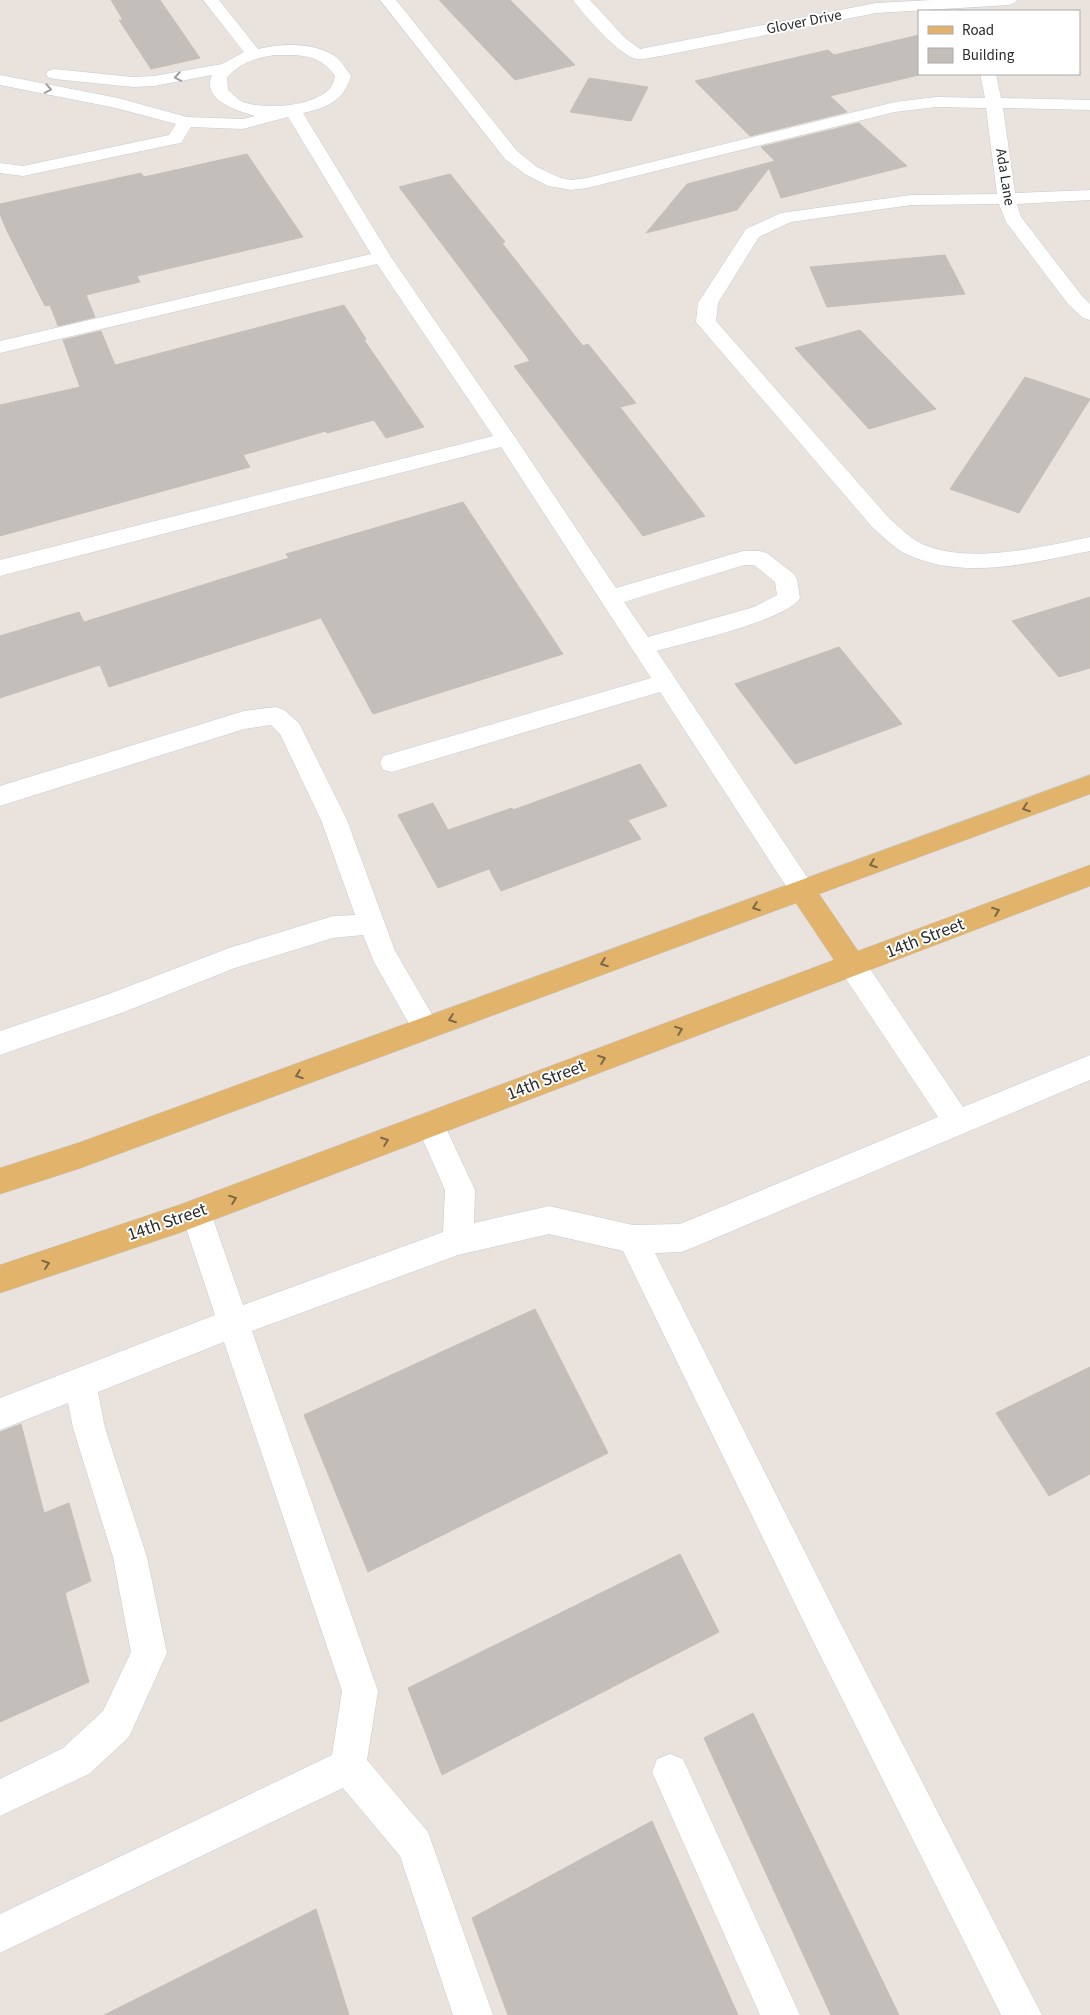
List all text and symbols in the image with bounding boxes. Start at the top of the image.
street label: Glover Drive [765,4,843,40]
legend [918,10,1080,75]
text: Road [962,20,994,41]
text: Building [962,45,1015,66]
one-way arrow [174,71,183,81]
one-way arrow [43,83,52,94]
street label: Ada Lane [990,147,1020,207]
one-way arrow [1022,802,1030,812]
one-way arrow [869,858,878,868]
one-way arrow [753,901,761,911]
one-way arrow [991,907,1000,917]
street label: 14th Street [882,912,968,964]
one-way arrow [600,957,609,967]
one-way arrow [448,1013,456,1023]
one-way arrow [674,1026,683,1036]
street label: 14th Street [503,1054,589,1106]
one-way arrow [598,1055,606,1065]
one-way arrow [295,1069,304,1079]
one-way arrow [380,1137,389,1147]
one-way arrow [228,1194,237,1205]
street label: 14th Street [124,1197,210,1247]
one-way arrow [42,1260,50,1270]

